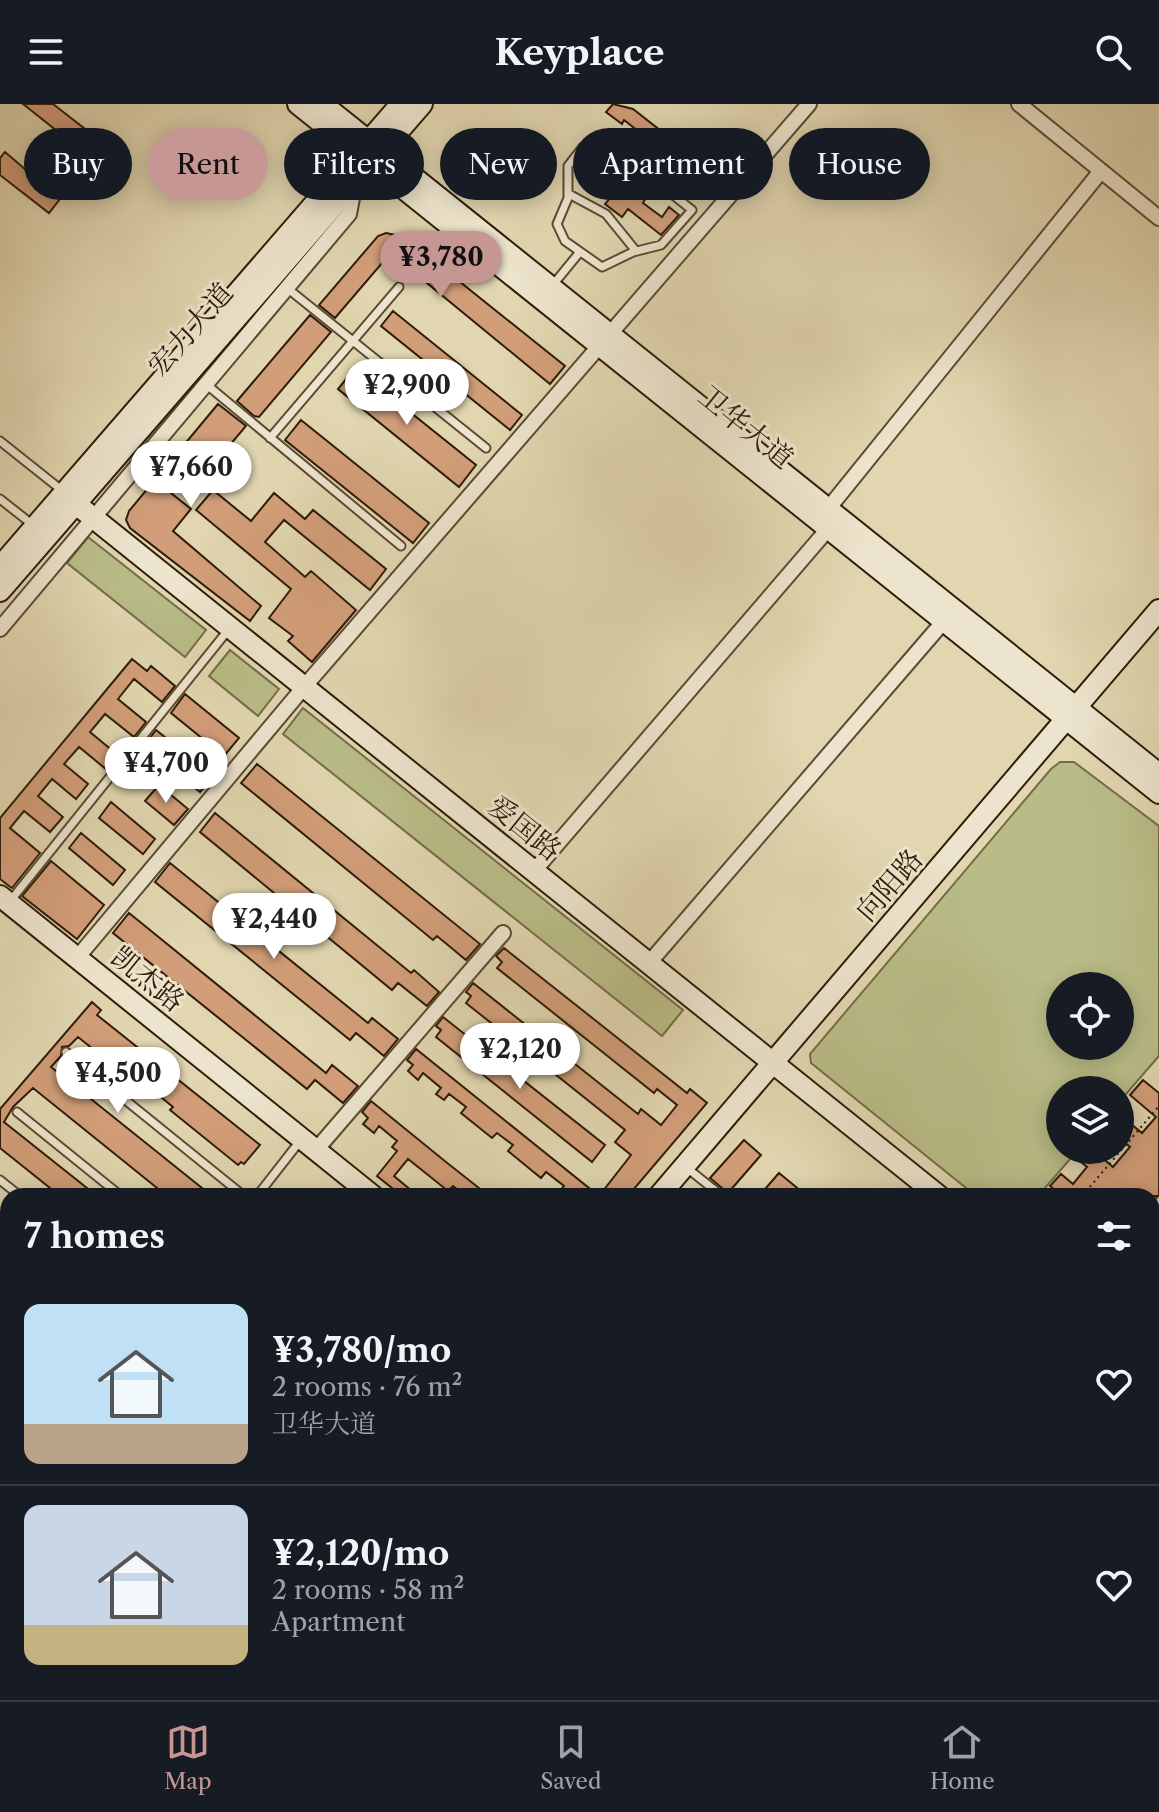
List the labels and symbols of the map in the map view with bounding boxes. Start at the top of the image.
pin: ¥3,780 [376,231,506,299]
street label: 宏力大道 [140,276,240,382]
pin: ¥2,900 [342,359,472,427]
street label: 卫华大道 [692,379,800,475]
pin: ¥7,660 [126,441,256,509]
pin: ¥4,700 [101,737,231,805]
street label: 爱国路 [482,788,568,868]
street label: 向阳路 [849,842,929,928]
pin: ¥2,440 [209,893,339,961]
street label: 凯杰路 [105,939,191,1019]
pin: ¥2,120 [455,1023,585,1091]
pin: ¥4,500 [53,1047,183,1115]

